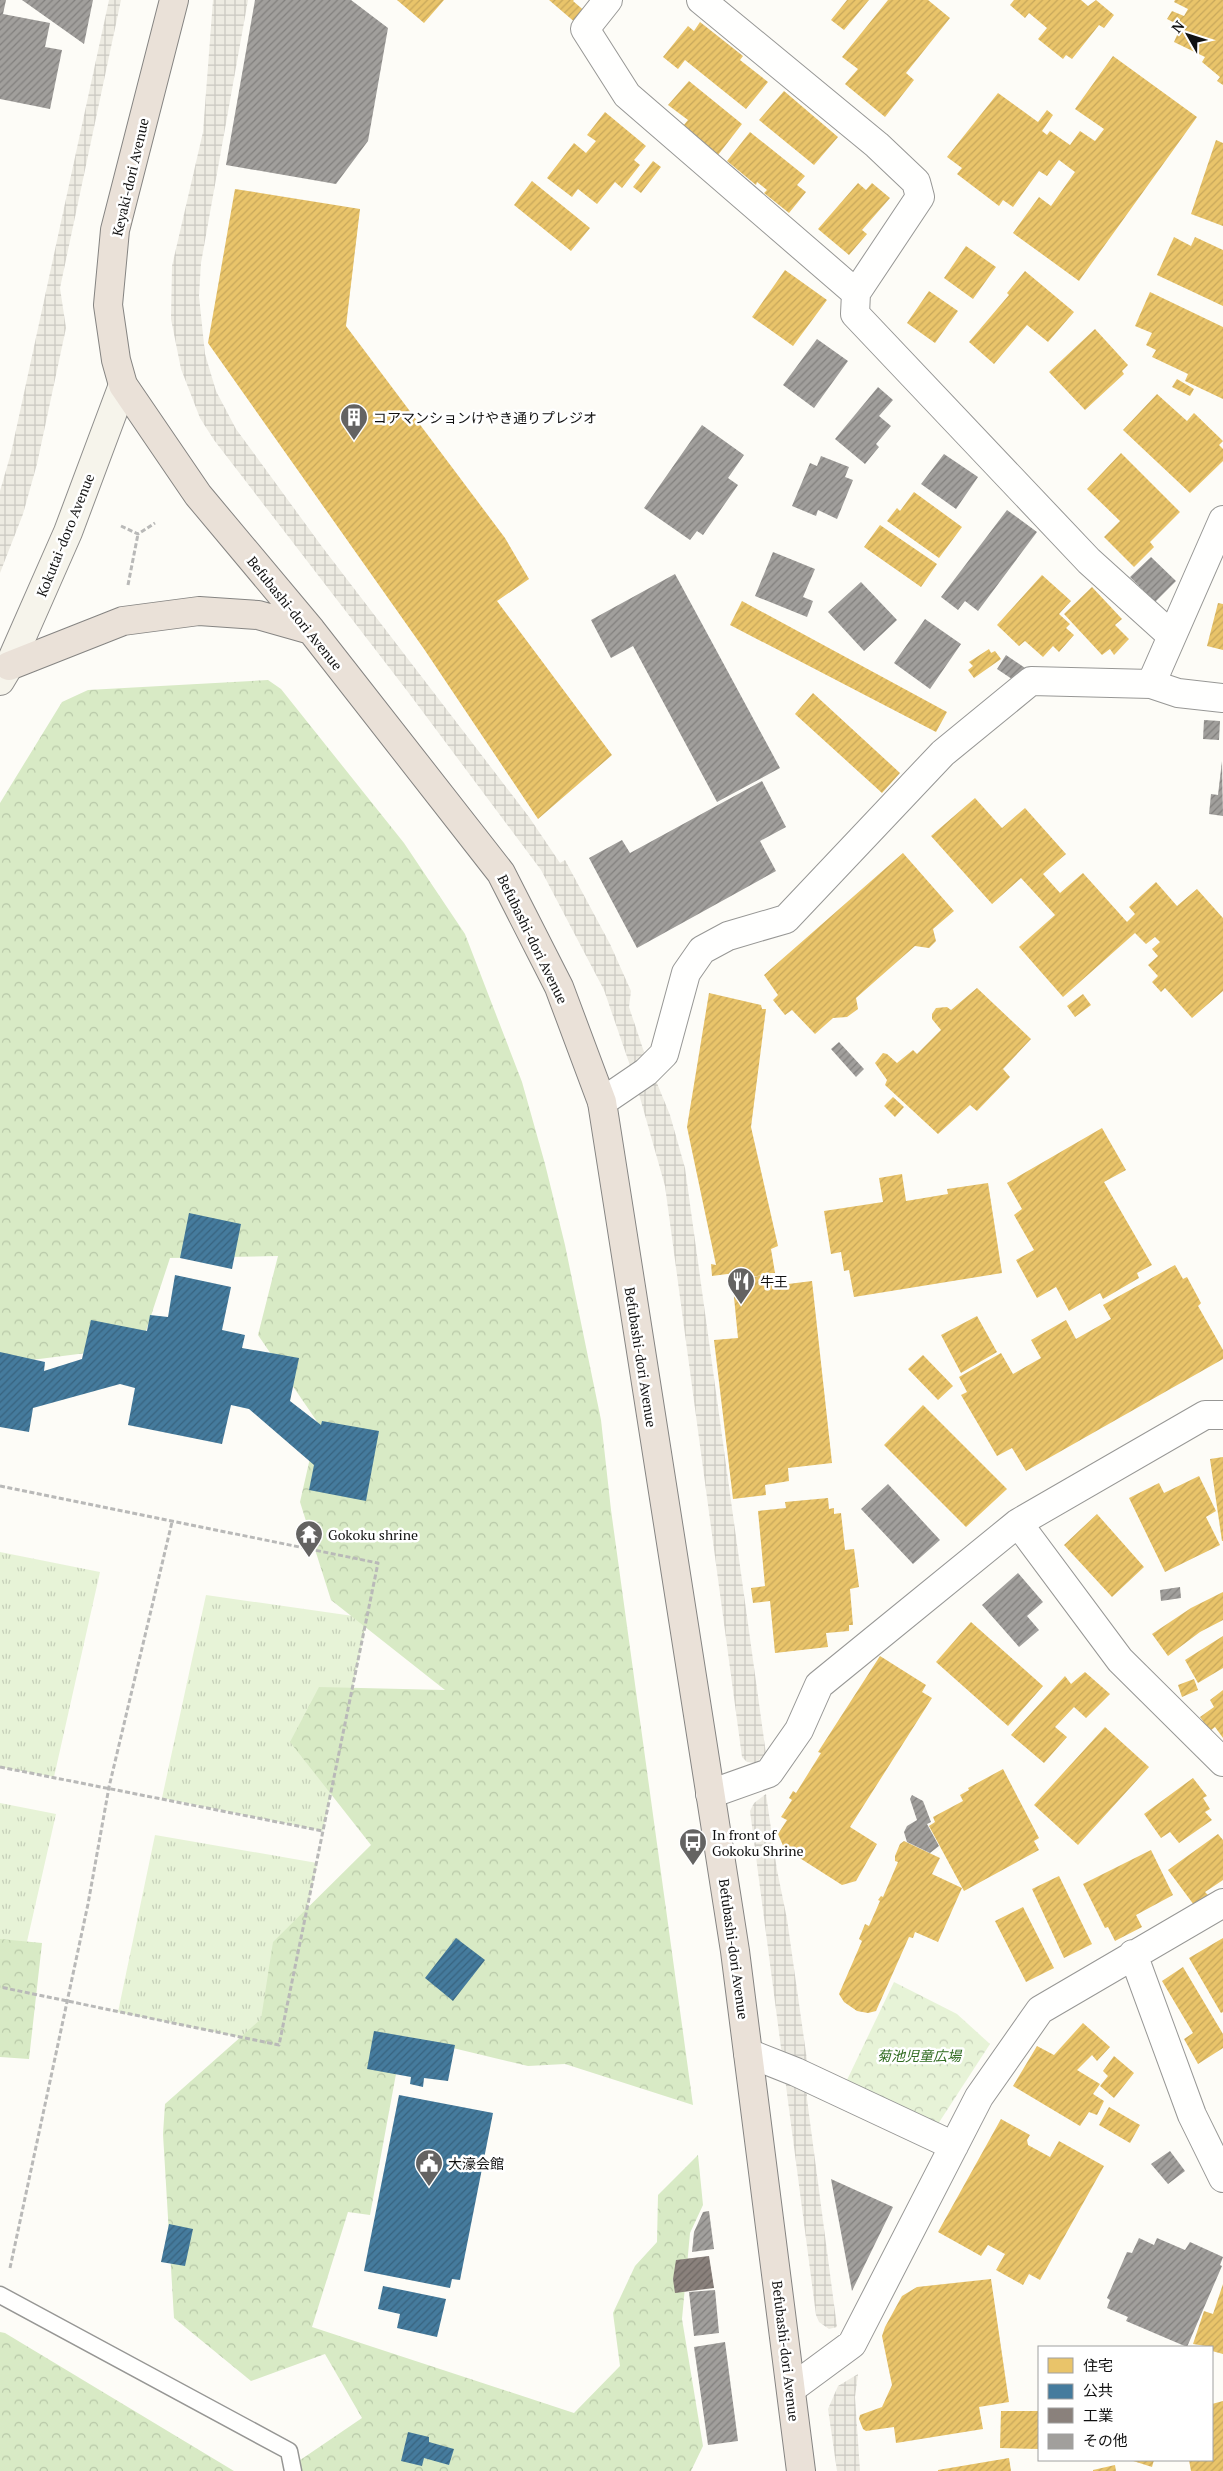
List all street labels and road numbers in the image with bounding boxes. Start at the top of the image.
street label: Keyaki-dori Avenue [107,116,153,238]
street label: Kokutai-doro Avenue [32,471,98,599]
street label: Befubashi-dori Avenue [243,552,347,674]
street label: Befubashi-dori Avenue [493,871,573,1007]
street label: Befubashi-dori Avenue [621,1286,661,1428]
street label: Befubashi-dori Avenue [715,1878,753,2020]
street label: Befubashi-dori Avenue [768,2280,804,2422]

